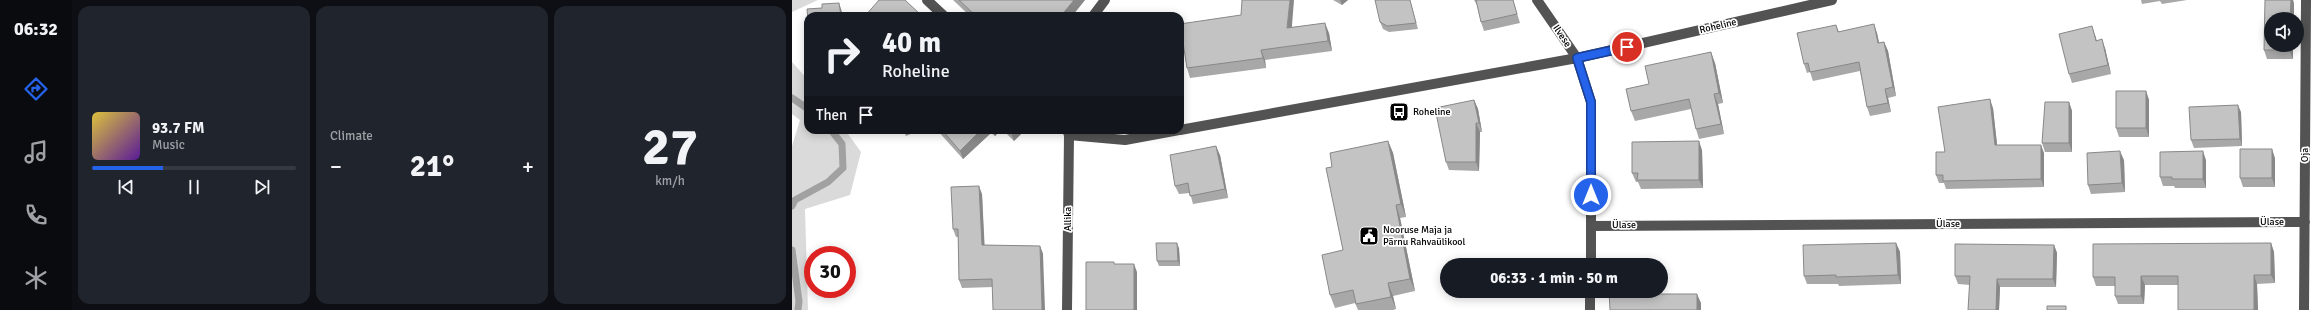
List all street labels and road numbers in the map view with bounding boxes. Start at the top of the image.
street label: Roheline [1698,16,1738,36]
street label: Ilvese [1550,22,1574,50]
street label: Oja [2299,148,2311,162]
street label: Allika [1062,207,1074,231]
street label: Ülase [2260,216,2284,228]
street label: Ülase [1936,218,1960,230]
street label: Ülase [1612,219,1636,231]

